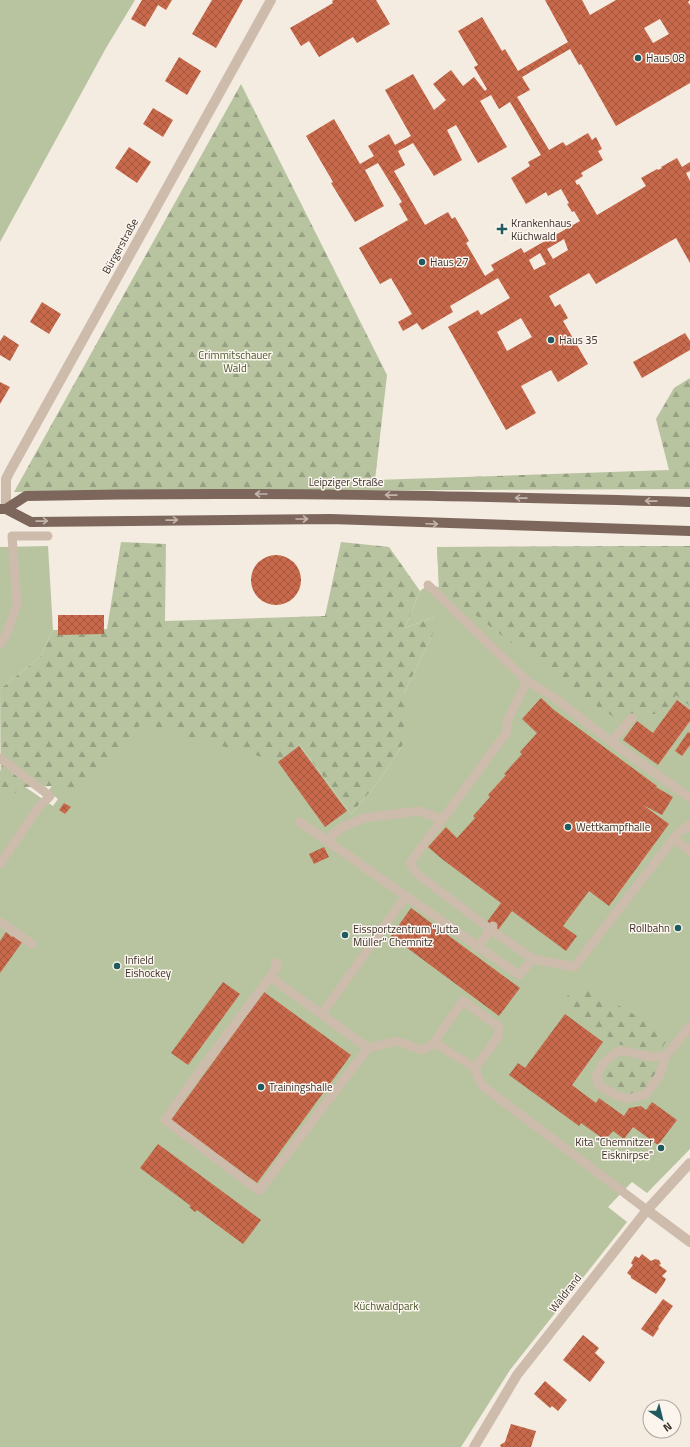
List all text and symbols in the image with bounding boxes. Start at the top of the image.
place label: Haus 08 [646,50,685,66]
marker: Haus 08 [633,53,643,63]
street label: Bürgerstraße [98,215,142,277]
place label: Krankenhaus Küchwald [511,215,571,244]
marker: Krankenhaus Küchwald [496,223,508,235]
place label: Haus 27 [430,254,469,270]
marker: Haus 27 [417,257,427,267]
place label: Haus 35 [559,332,598,348]
marker: Haus 35 [546,335,556,345]
park label: Crimmitschauer Wald [198,347,272,376]
street label: Leipziger Straße [309,474,384,490]
one-way arrow [255,490,268,498]
one-way arrow [385,491,398,499]
one-way arrow [515,494,528,502]
one-way arrow [645,497,658,505]
one-way arrow [295,515,308,523]
one-way arrow [165,516,178,524]
one-way arrow [35,518,48,525]
one-way arrow [425,520,438,527]
place label: Wettkampfhalle [576,819,651,835]
marker: Wettkampfhalle [563,822,573,832]
place label: Rollbahn [629,920,670,936]
place label: Eissportzentrum "Jutta Müller" Chemnitz [353,921,459,950]
marker: Rollbahn [673,923,683,933]
marker: Eissportzentrum "Jutta Müller" Chemnitz [340,930,350,940]
place label: Infield Eishockey [125,952,172,981]
marker: Infield Eishockey [112,961,122,971]
place label: Trainingshalle [269,1079,333,1095]
marker: Trainingshalle [256,1082,266,1092]
place label: Kita "Chemnitzer Eisknirpse" [575,1134,653,1163]
marker: Kita "Chemnitzer Eisknirpse" [656,1143,666,1153]
street label: Waldrand [545,1270,585,1315]
park label: Küchwaldpark [353,1298,419,1314]
north arrow [642,1399,682,1439]
text: N [660,1418,675,1436]

